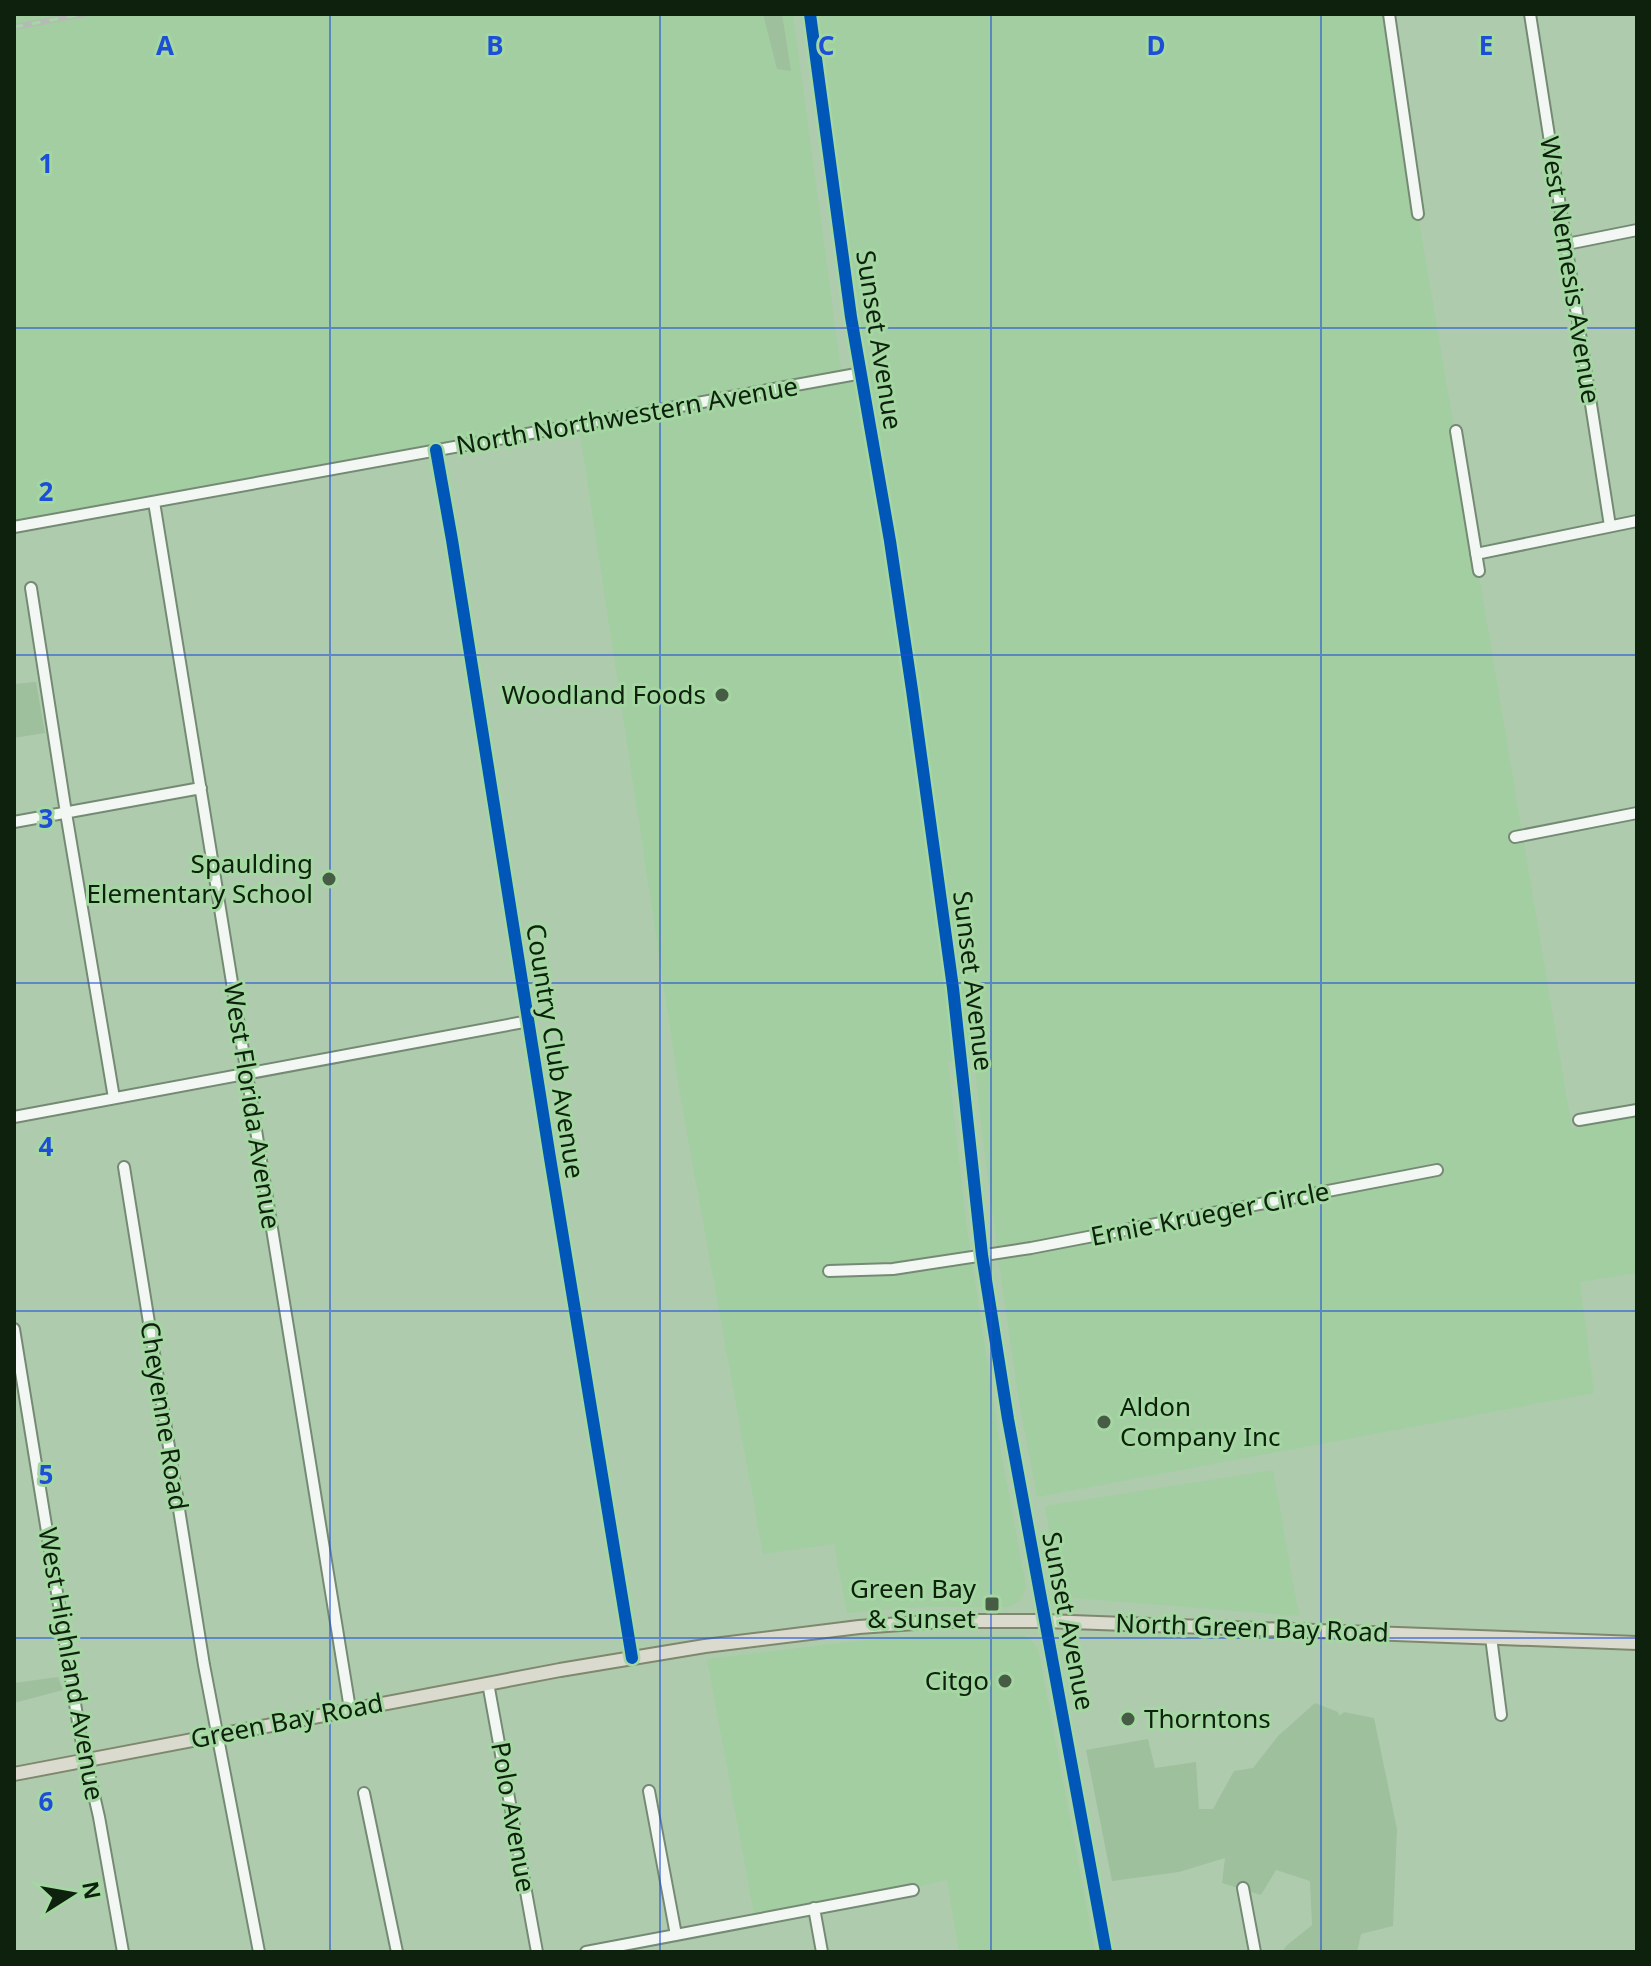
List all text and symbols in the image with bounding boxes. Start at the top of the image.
text: A [156,27,174,63]
text: B [486,27,504,63]
text: C [818,27,834,63]
text: D [1146,27,1166,63]
text: E [1479,27,1493,63]
street label: West Nemesis Avenue [1532,134,1610,406]
text: 1 [39,145,53,181]
street label: Sunset Avenue [848,248,912,432]
street label: North Northwestern Avenue [453,367,801,463]
text: 2 [39,473,54,509]
place label: Woodland Foods [501,676,706,712]
marker: Woodland Foods [713,686,731,704]
text: 3 [39,800,53,836]
place label: Spaulding Elementary School [86,845,313,911]
marker: Spaulding Elementary School [320,870,338,888]
street label: Sunset Avenue [945,889,1003,1073]
street label: Country Club Avenue [518,921,594,1181]
street label: West Florida Avenue [216,980,290,1232]
text: 4 [39,1128,54,1164]
street label: Ernie Krueger Circle [1087,1172,1332,1254]
street label: Cheyenne Road [132,1319,198,1513]
place label: Aldon Company Inc [1120,1388,1281,1454]
marker: Aldon Company Inc [1095,1413,1113,1431]
text: 5 [39,1456,53,1492]
street label: West Highland Avenue [30,1525,114,1803]
street label: Sunset Avenue [1034,1529,1104,1713]
place label: Green Bay & Sunset [850,1570,977,1636]
marker: Green Bay & Sunset [983,1595,1001,1613]
street label: North Green Bay Road [1115,1604,1389,1650]
place label: Citgo [925,1662,989,1698]
marker: Citgo [996,1672,1014,1690]
street label: Green Bay Road [188,1684,386,1756]
place label: Thorntons [1144,1700,1271,1736]
marker: Thorntons [1119,1710,1137,1728]
street label: Polo Avenue [483,1739,545,1895]
text: 6 [39,1783,54,1819]
north arrow [32,1854,112,1934]
text: N [76,1878,109,1902]

